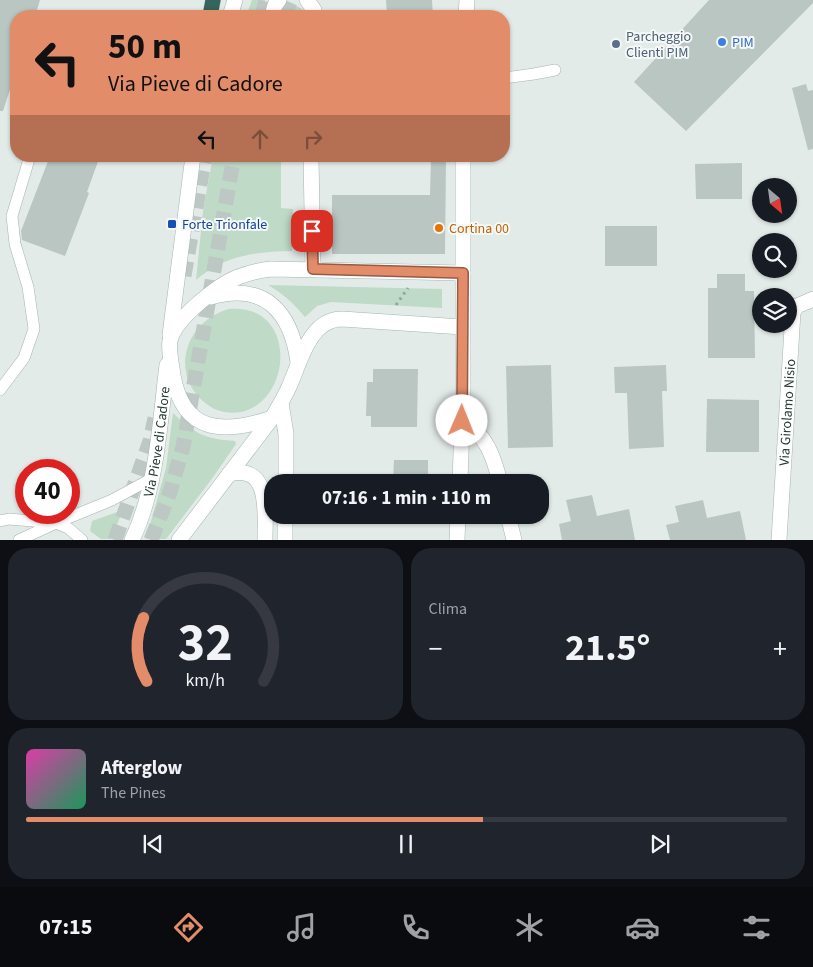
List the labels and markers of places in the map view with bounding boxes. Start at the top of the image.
place label: Parcheggio Clienti PIM [626,27,691,63]
place label: PIM [732,33,754,53]
marker: PIM [716,36,728,48]
marker: Parcheggio Clienti PIM [610,38,622,50]
pin [291,210,333,252]
place label: Forte Trionfale [182,215,267,235]
marker: Forte Trionfale [166,218,178,230]
place label: Cortina 00 [449,219,509,239]
marker: Cortina 00 [433,222,445,234]

